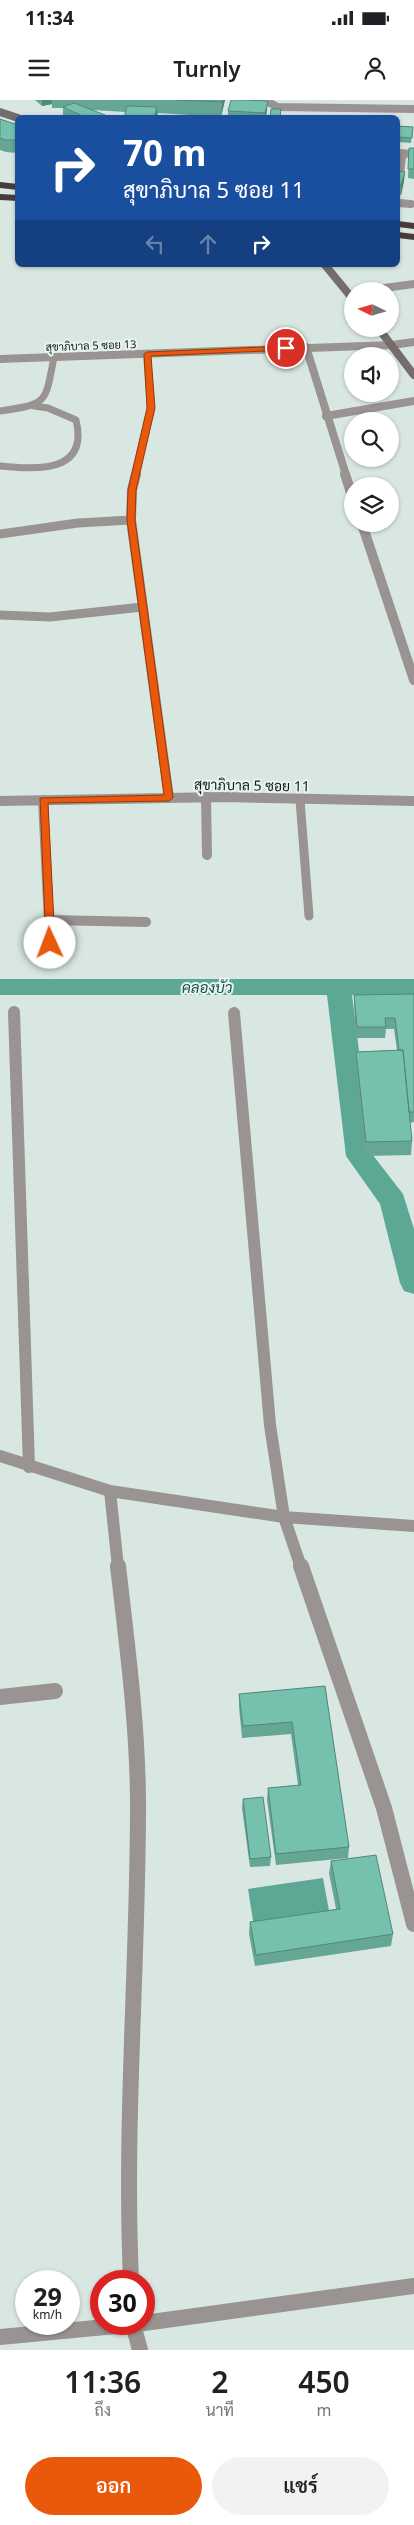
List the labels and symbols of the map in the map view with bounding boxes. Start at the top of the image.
north arrow [344,282,399,338]
pin [265,327,307,369]
street label: สุขาภิบาล 5 ซอย 13 [45,336,137,356]
street label: สุขาภิบาล 5 ซอย 11 [194,774,310,797]
position arrow [23,916,75,968]
water label: คลองบัว [182,977,233,997]
speed limit sign: 30 [90,2270,155,2335]

